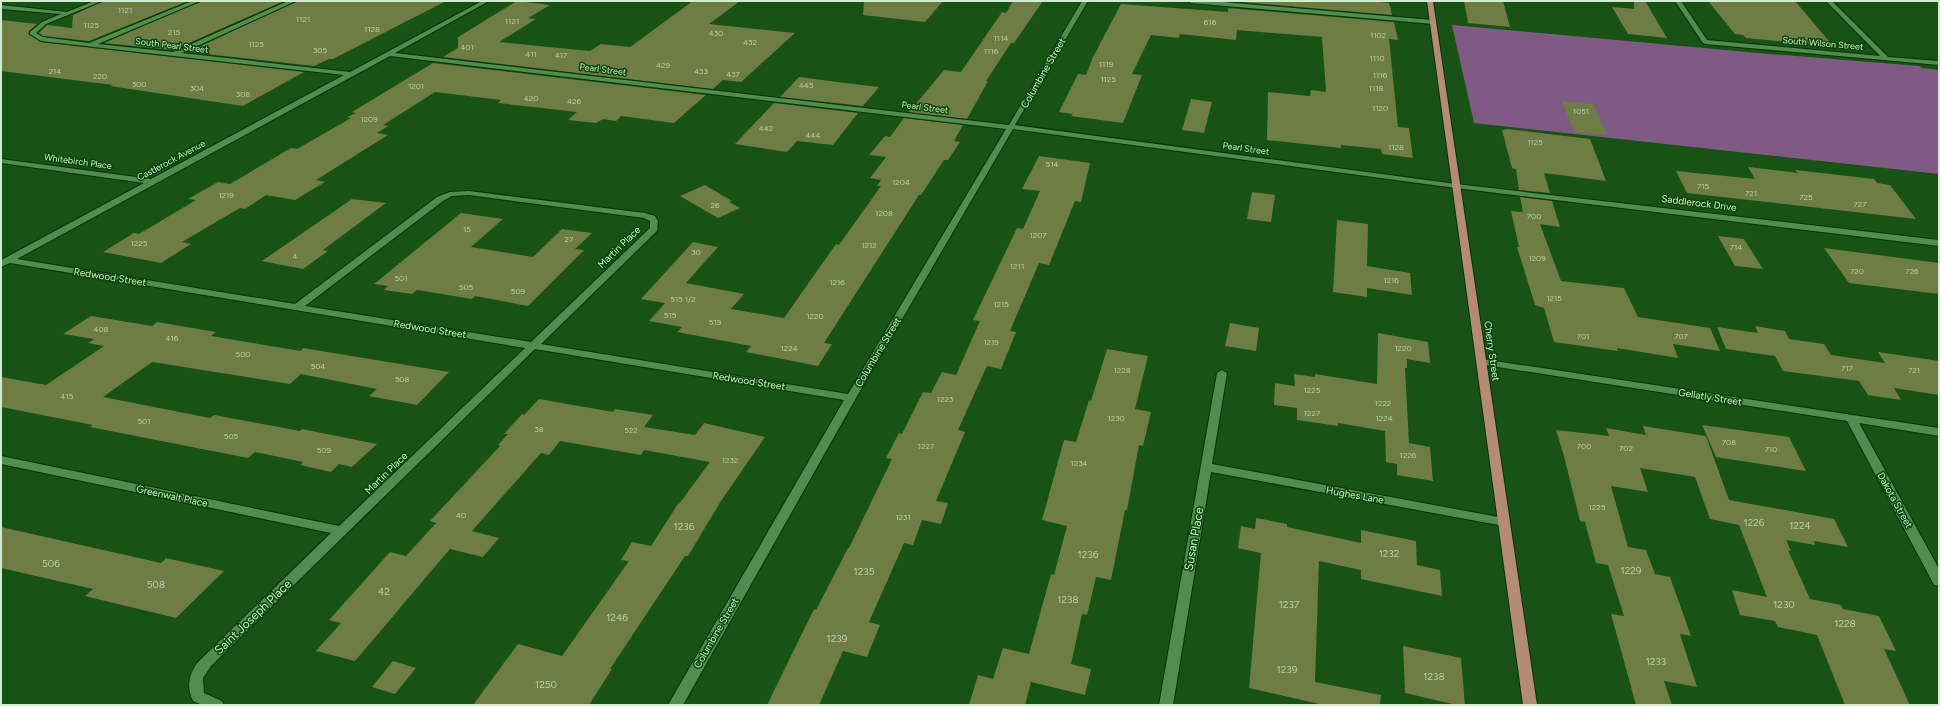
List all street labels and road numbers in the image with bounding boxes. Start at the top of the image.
street label: South Wilson Street [1782,34,1864,52]
street label: South Pearl Street [135,35,210,55]
street label: Columbine Street [1018,35,1068,110]
street label: Pearl Street [579,61,628,77]
street label: Pearl Street [901,99,950,115]
street label: Castlerock Avenue [135,137,207,183]
street label: Pearl Street [1222,139,1271,157]
street label: Whitebirch Place [43,151,113,171]
street label: Saddlerock Drive [1661,192,1738,214]
street label: Martin Place [595,223,644,271]
street label: Redwood Street [73,265,147,289]
street label: Columbine Street [852,315,904,389]
street label: Redwood Street [393,317,467,341]
street label: Cherry Street [1481,320,1503,382]
street label: Redwood Street [712,369,786,393]
street label: Gellatly Street [1677,386,1743,408]
street label: Martin Place [362,449,411,497]
street label: Dakota Street [1874,470,1916,530]
street label: Greenwalt Place [135,482,209,510]
street label: Hughes Lane [1325,484,1385,507]
street label: Susan Place [1182,506,1207,572]
street label: Saint Joseph Place [212,576,295,657]
street label: Columbine Street [691,595,741,670]

